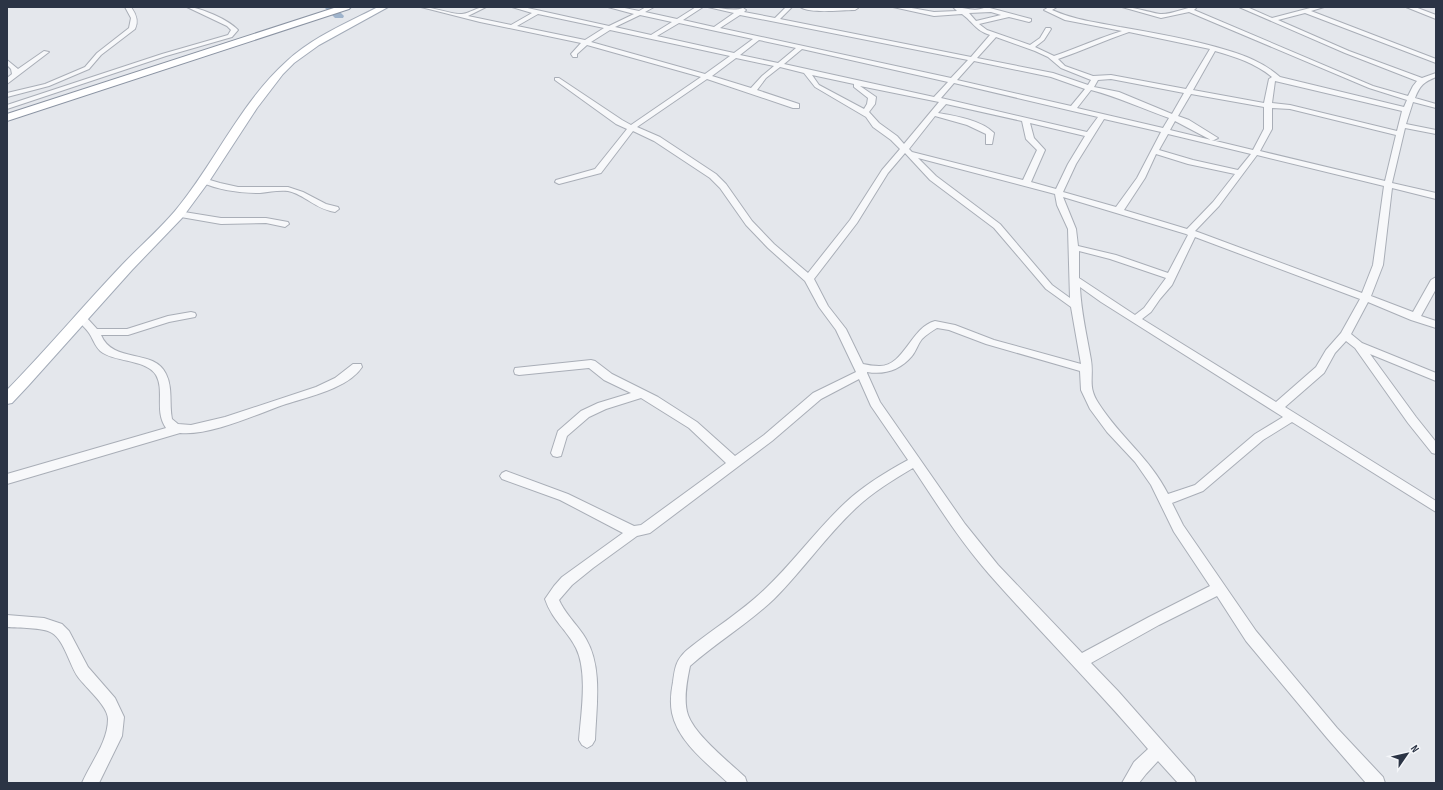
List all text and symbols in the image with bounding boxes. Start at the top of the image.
north arrow [1387,734,1427,774]
text: N [1408,743,1422,755]

